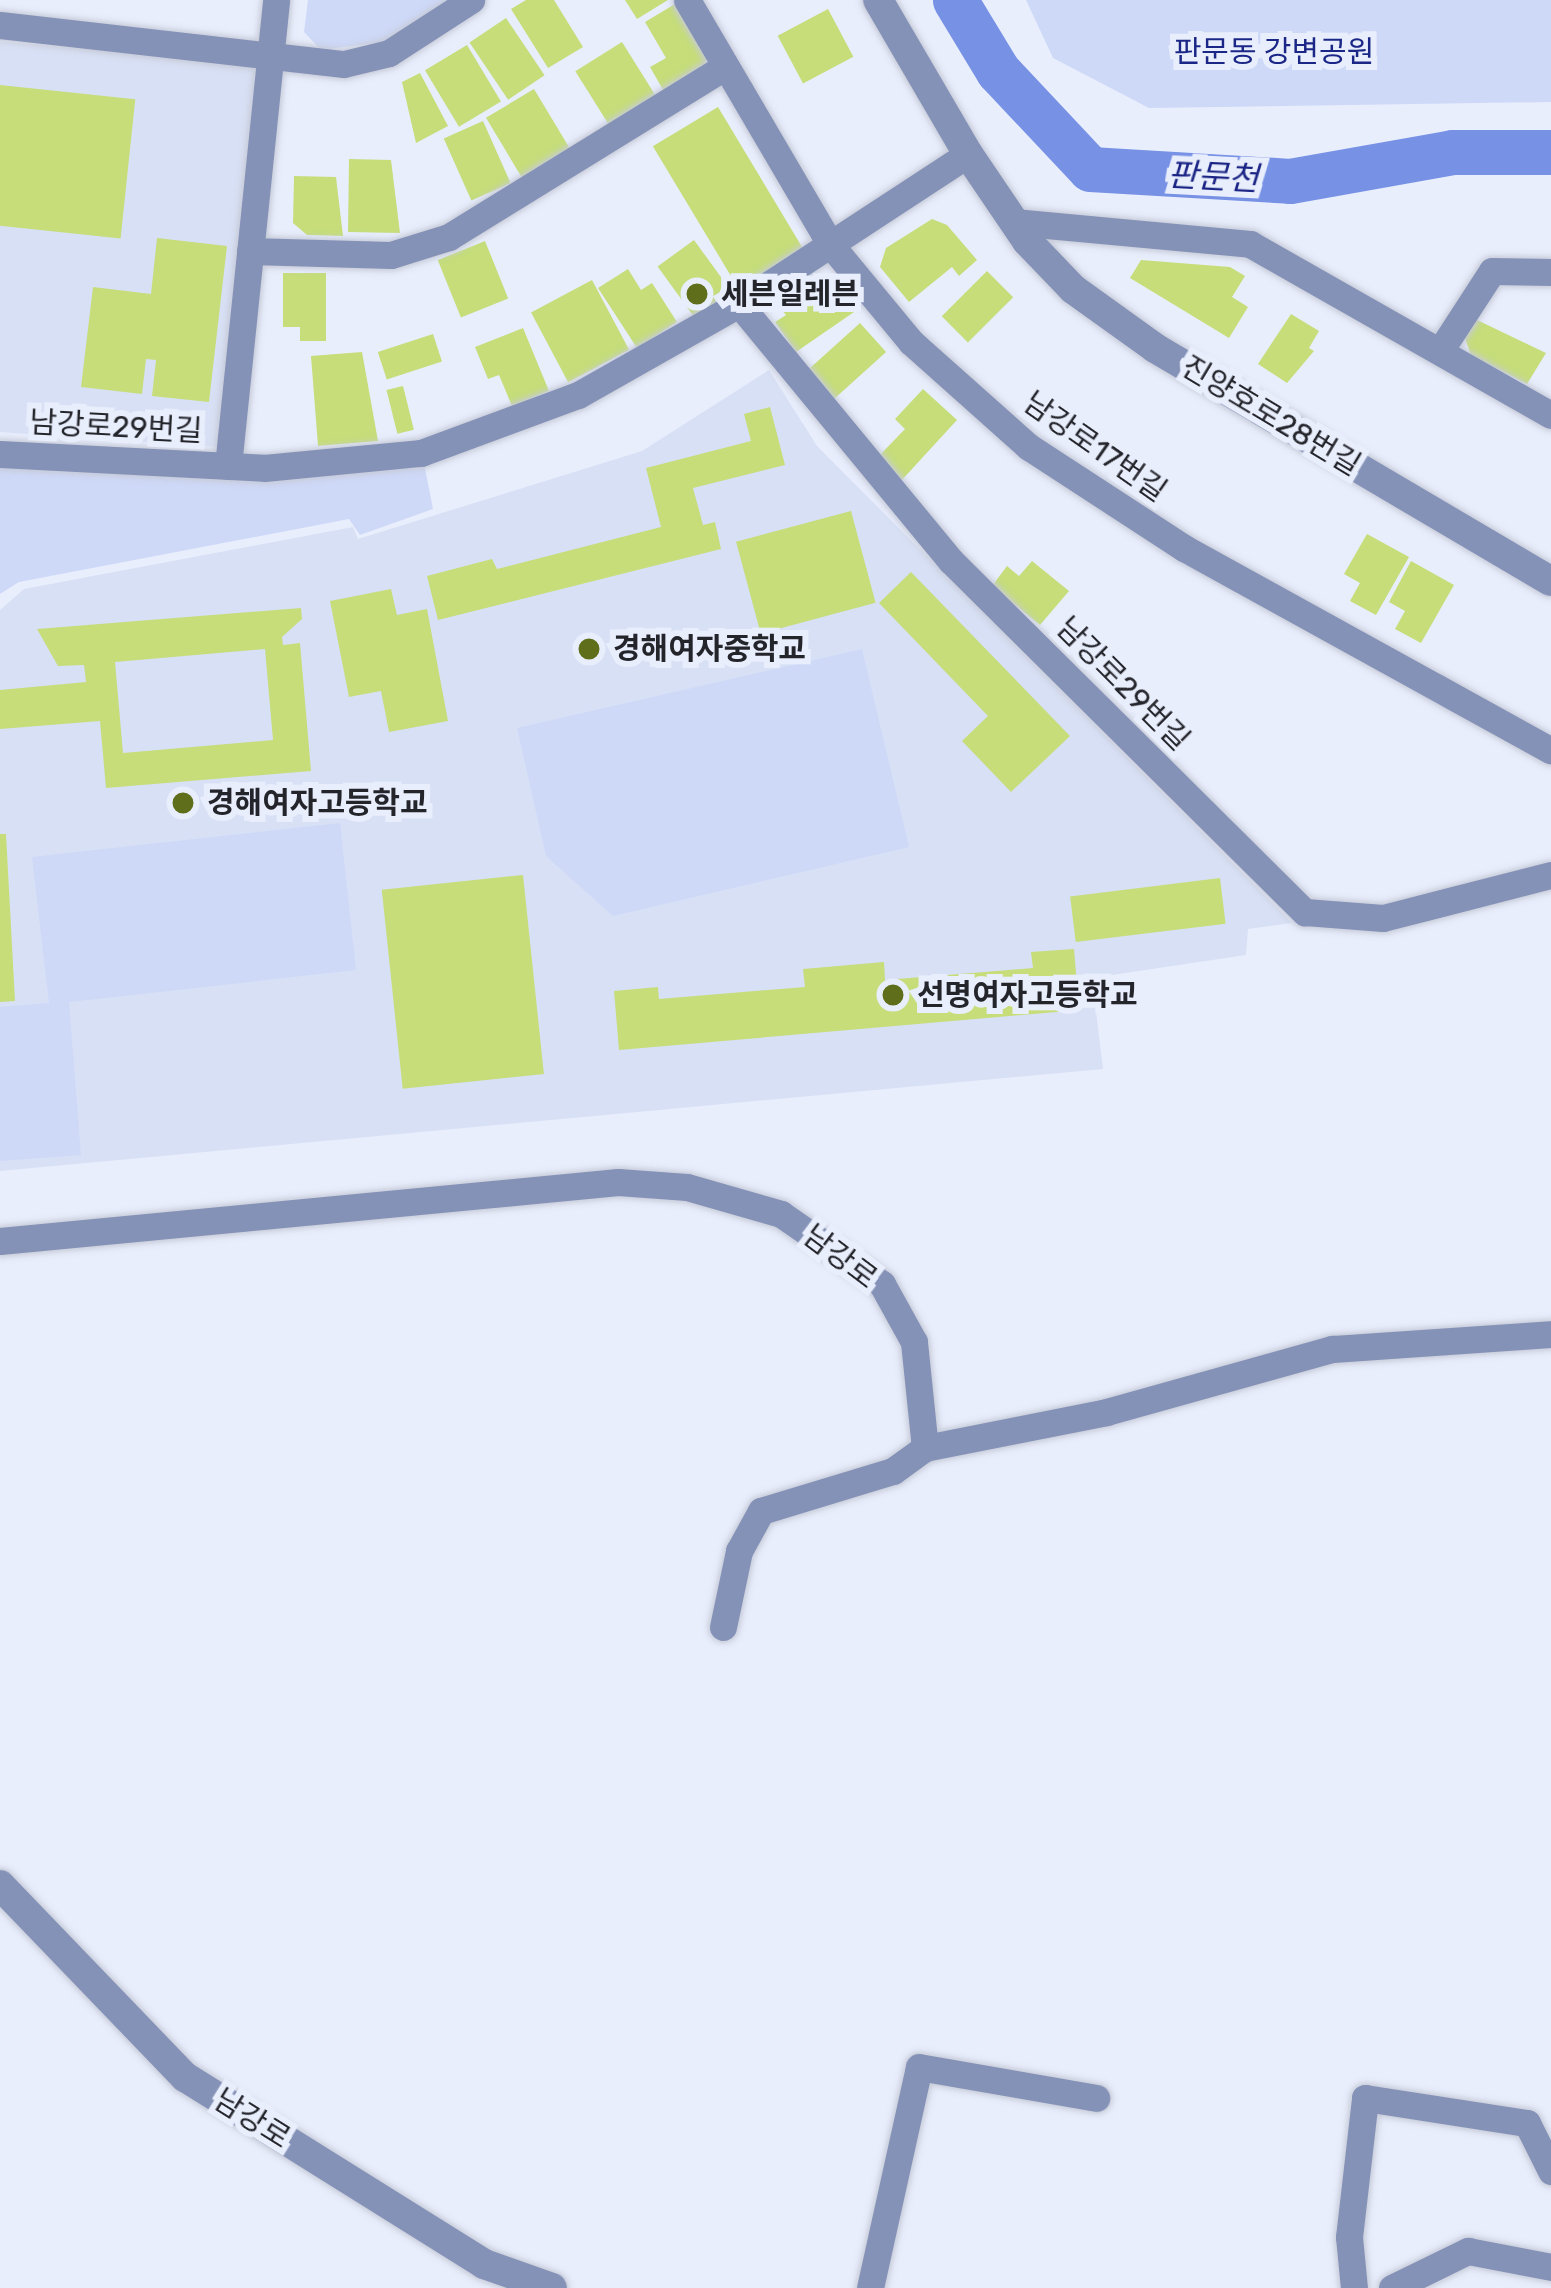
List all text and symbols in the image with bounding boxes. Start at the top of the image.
park label: 판문동 강변공원 [1174,34,1374,70]
water label: 판문천 [1166,155,1260,199]
place label: 세븐일레븐 [721,276,859,312]
marker: 세븐일레븐 [684,281,710,307]
street label: 진양호로28번길 [1175,348,1367,484]
street label: 남강로17번길 [1017,385,1173,509]
street label: 남강로29번길 [28,404,204,450]
street label: 남강로29번길 [1049,610,1197,758]
place label: 경해여자중학교 [613,631,806,667]
marker: 경해여자중학교 [576,636,602,662]
place label: 경해여자고등학교 [207,785,428,821]
marker: 경해여자고등학교 [170,790,196,816]
place label: 선명여자고등학교 [917,977,1138,1013]
marker: 선명여자고등학교 [880,982,906,1008]
street label: 남강로 [796,1218,884,1296]
street label: 남강로 [207,2082,297,2156]

